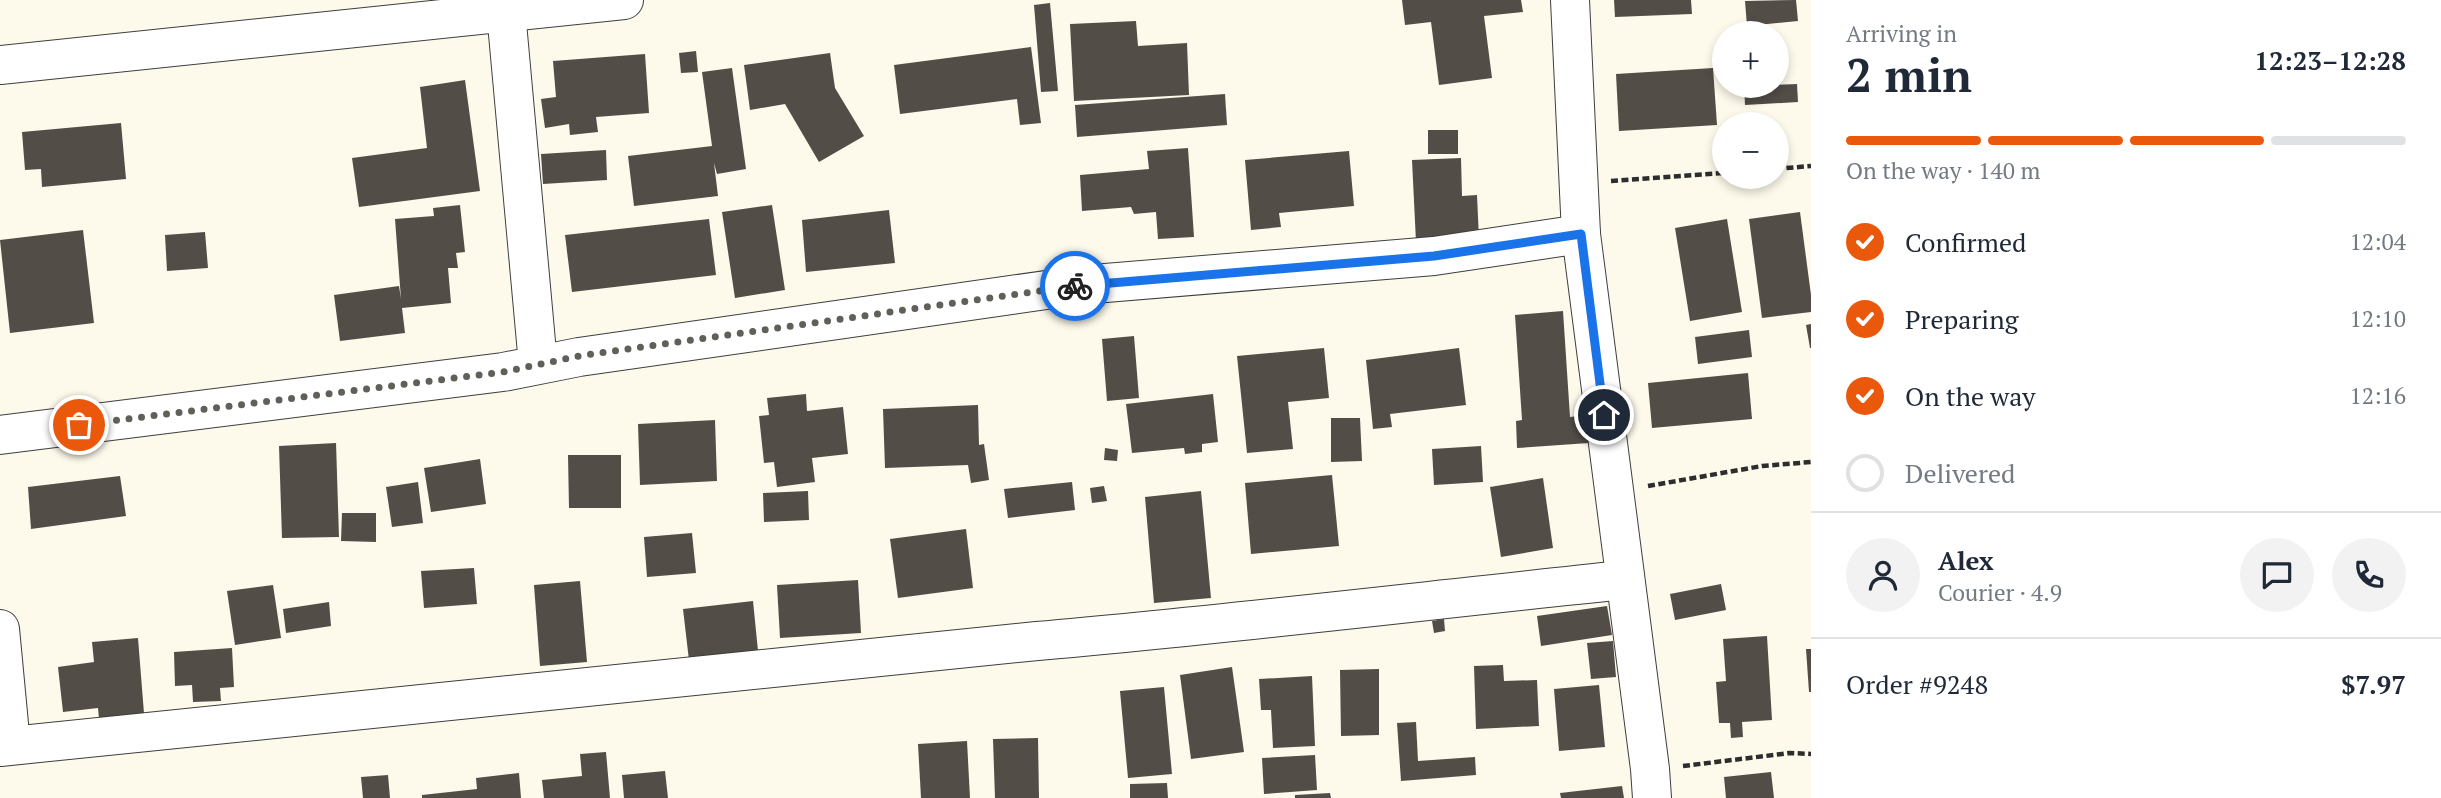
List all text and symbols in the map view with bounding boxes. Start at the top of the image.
text: Arriving in [1846,18,1957,49]
map controls [1712,21,1789,189]
button: + [1712,21,1789,98]
text: 12:23–12:28 [2254,43,2406,77]
text: 2 min [1846,44,1972,105]
button: − [1712,112,1789,189]
text: On the way · 140 m [1846,155,2040,186]
icon: check [1846,223,1884,261]
text: Confirmed [1905,225,2026,259]
text: 12:04 [2349,226,2406,257]
courier [1040,251,1110,321]
icon: bike [1056,267,1094,305]
icon: check [1846,300,1884,338]
text: Preparing [1905,302,2018,336]
text: 12:10 [2349,303,2406,334]
icon: check [1846,377,1884,415]
text: On the way [1905,379,2036,413]
text: 12:16 [2349,380,2406,411]
pin [1574,385,1634,445]
pin [49,395,109,455]
icon: home [1585,396,1623,434]
icon: bag [60,406,98,444]
text: Delivered [1905,456,2015,490]
button: person [1846,538,1920,612]
button: chat [2240,538,2314,612]
button: phone [2332,538,2406,612]
text: Alex [1938,543,1994,577]
text: Courier · 4.9 [1938,577,2062,608]
text: Order #9248 [1846,667,1988,701]
text: $7.97 [2341,667,2406,701]

